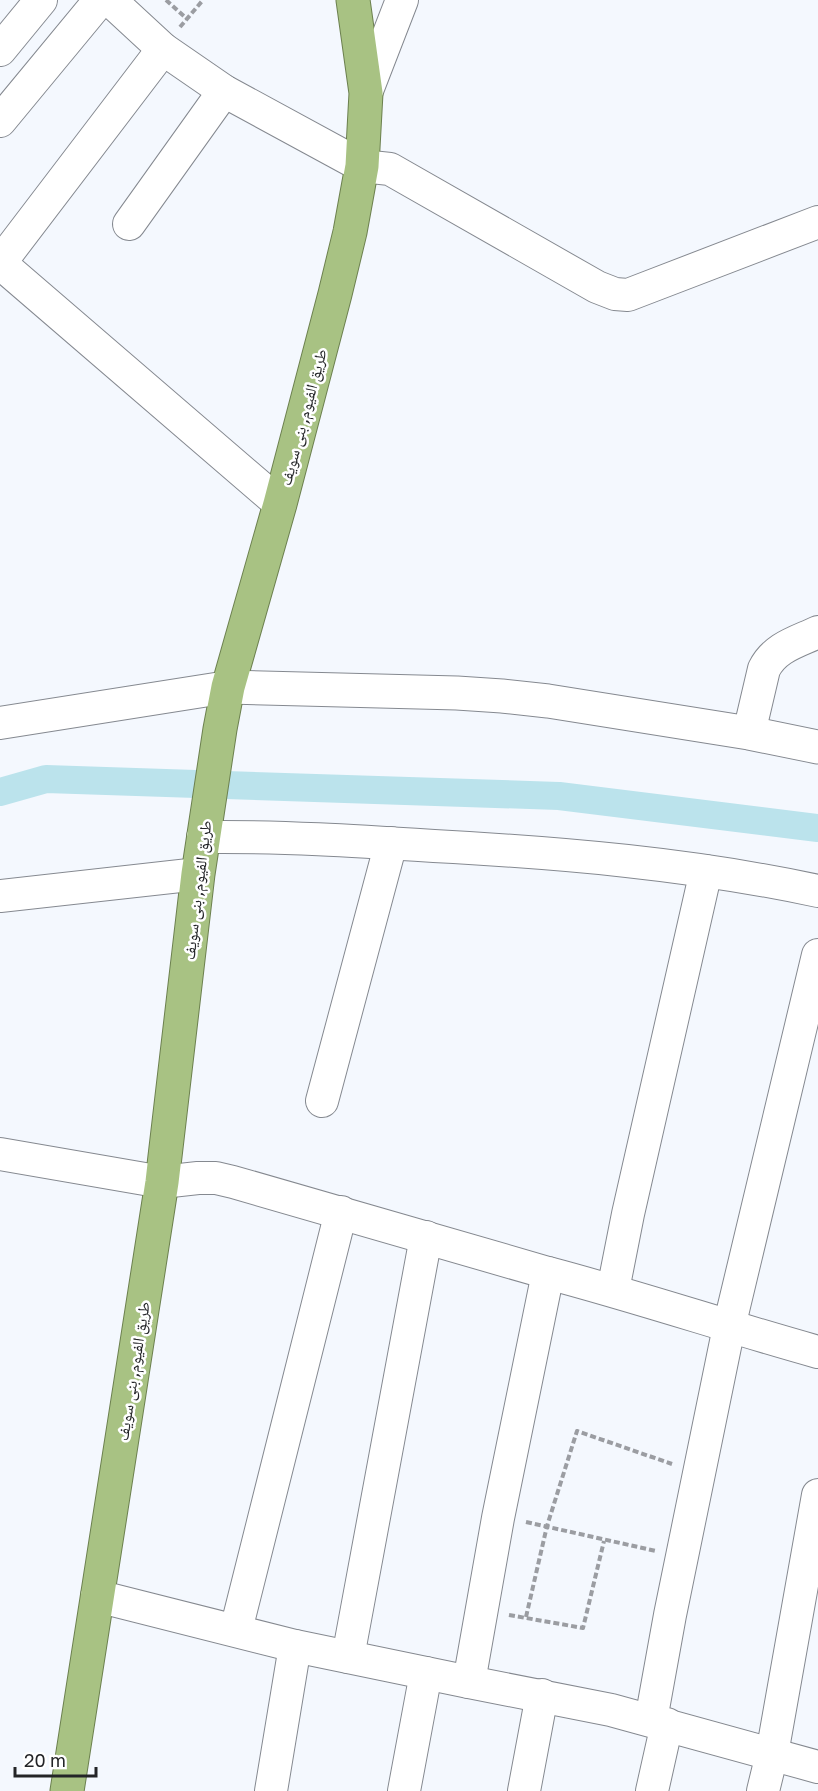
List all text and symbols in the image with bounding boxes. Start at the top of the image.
street label: طريق الفيوم, بنى سويف [275,346,332,488]
street label: طريق الفيوم, بنى سويف [179,819,216,961]
street label: طريق الفيوم, بنى سويف [112,1300,155,1442]
scale bar [15,1740,96,1778]
text: 20 m [24,1749,66,1771]

